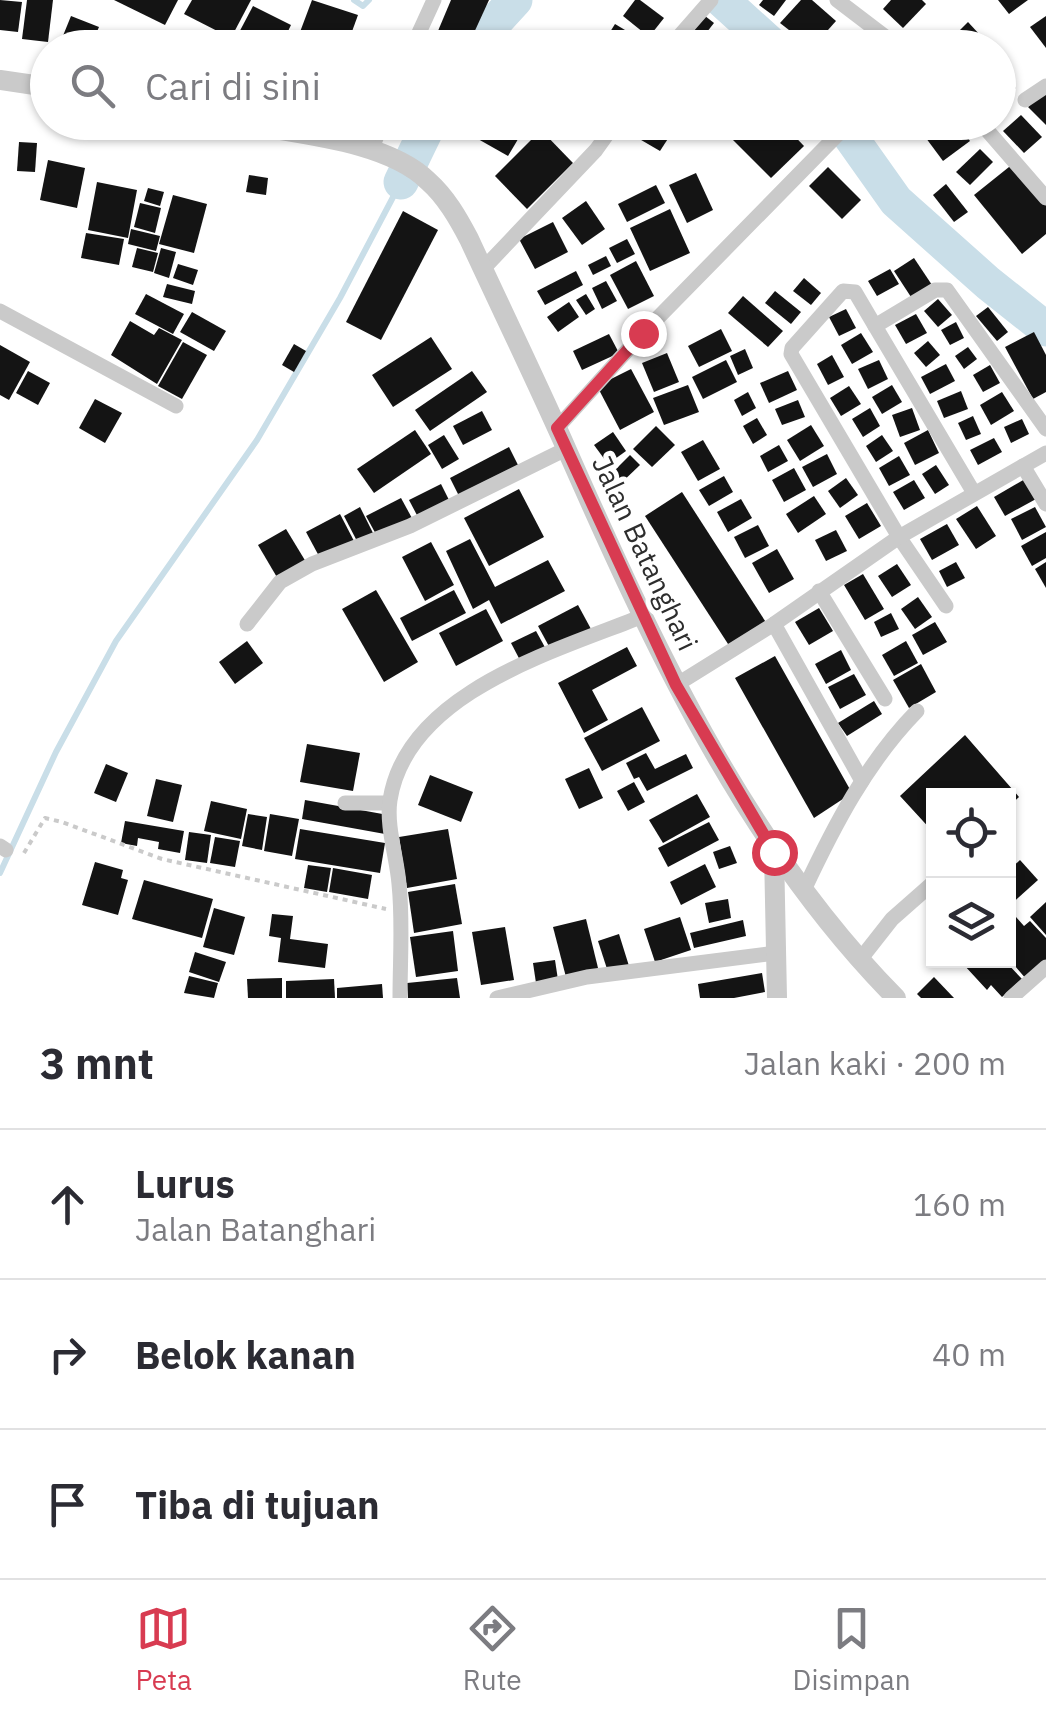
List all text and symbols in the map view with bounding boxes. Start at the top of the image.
search box [30,30,1016,140]
icon: search [65,58,120,113]
text: Cari di sini [145,61,321,110]
route end [621,311,667,357]
street label: Jalan Batanghari [584,449,707,656]
map controls [926,788,1016,968]
button: locate [926,788,1016,878]
route start [752,830,798,876]
button: layers [926,878,1016,968]
text: 3 mnt [40,1036,154,1091]
text: Jalan kaki · 200 m [744,1042,1006,1084]
text: Lurus [135,1159,235,1208]
icon: ahead [40,1177,95,1232]
text: 160 m [913,1183,1006,1225]
text: Jalan Batanghari [135,1208,376,1250]
icon: right [40,1327,95,1382]
text: Belok kanan [135,1330,356,1379]
text: 40 m [932,1333,1006,1375]
icon: arrive [40,1477,95,1532]
text: Tiba di tujuan [135,1480,380,1529]
tab: Peta [135,1601,192,1698]
tab: Rute [463,1601,522,1698]
tab: Disimpan [793,1601,911,1698]

